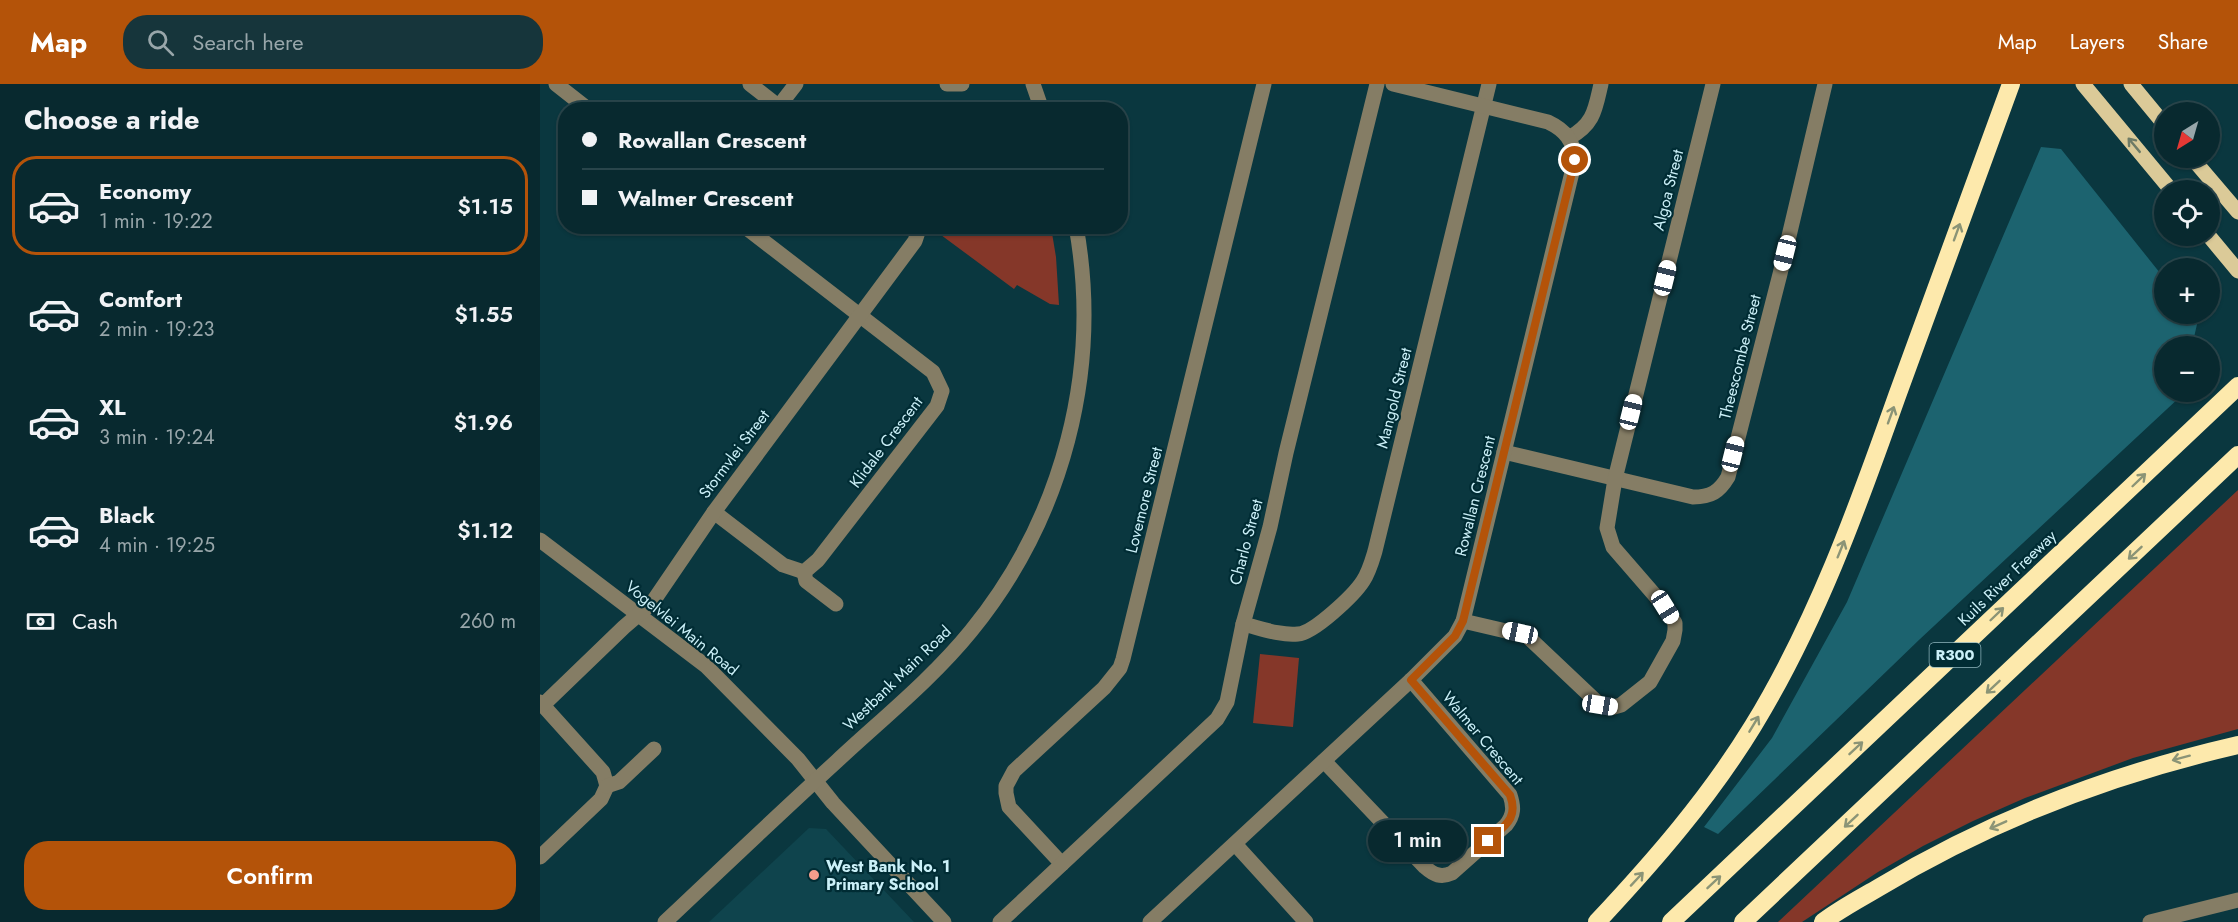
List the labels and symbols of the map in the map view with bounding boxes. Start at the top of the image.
north arrow [2154,102,2220,168]
one-way arrow [2128,138,2141,154]
route start [1561,146,1588,173]
street label: Algoa Street [1647,147,1689,233]
one-way arrow [1952,223,1963,242]
car [1772,233,1798,273]
car [1652,258,1678,298]
street label: Theescombe Street [1713,292,1767,422]
street label: Mangold Street [1370,345,1418,451]
street label: Klidale Crescent [844,391,928,493]
car [1618,392,1644,432]
street label: Stormvlei Street [693,405,775,503]
one-way arrow [1886,406,1897,425]
street label: Rowallan Crescent [1449,433,1501,559]
car [1720,434,1746,474]
street label: Lovemore Street [1120,444,1168,555]
one-way arrow [2131,472,2146,487]
street label: Charlo Street [1224,496,1269,587]
street label: Kuils River Freeway [1953,524,2062,631]
one-way arrow [1836,541,1847,559]
one-way arrow [2127,546,2142,560]
street label: Vogelvlei Main Road [621,575,743,681]
car [1648,587,1682,627]
one-way arrow [1990,607,2005,622]
street label: Westbank Main Road [838,620,956,736]
car [1501,620,1539,646]
road number: R300 [1930,643,1980,667]
one-way arrow [1985,680,2000,694]
street label: Walmer Crescent [1437,686,1529,790]
car [1581,693,1619,717]
one-way arrow [1748,716,1760,733]
one-way arrow [1848,741,1863,755]
one-way arrow [2172,753,2191,765]
one-way arrow [1843,813,1858,828]
callout: 1 min [1368,820,1467,862]
one-way arrow [1990,820,2008,832]
route end [1474,827,1501,854]
place label: West Bank No. 1 Primary School [826,855,950,896]
marker: West Bank No. 1 Primary School [807,868,821,882]
one-way arrow [1629,872,1644,887]
one-way arrow [1706,874,1721,889]

